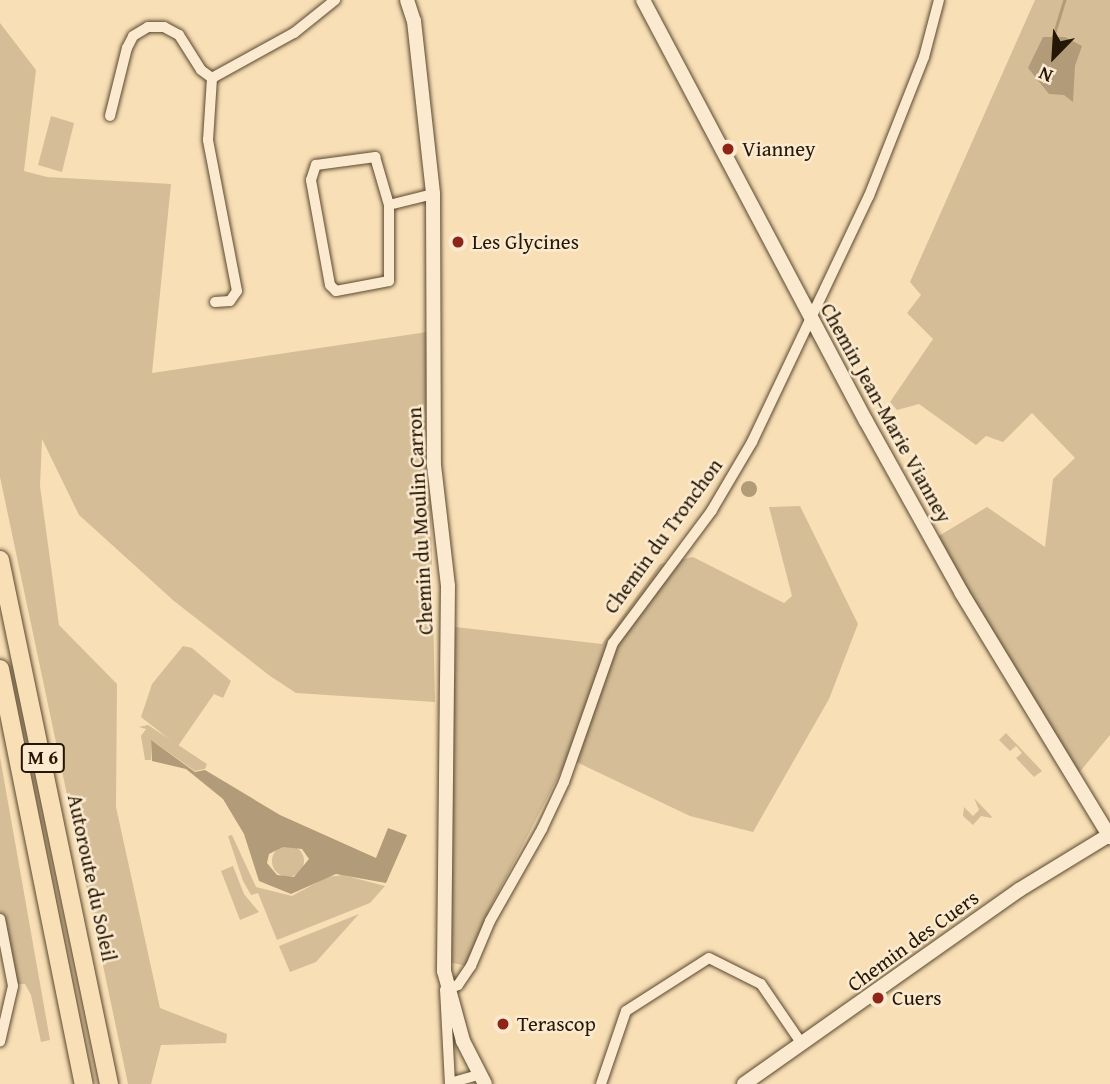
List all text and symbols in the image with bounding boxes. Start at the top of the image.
north arrow [1019,21,1089,91]
text: N [1034,60,1057,91]
place label: Vianney [742,136,815,162]
marker: Vianney [720,141,736,157]
place label: Les Glycines [472,229,579,255]
marker: Les Glycines [450,234,466,250]
street label: Chemin Jean-Marie Vianney [815,299,957,527]
street label: Chemin du Moulin Carron [401,406,439,636]
street label: Chemin du Tronchon [598,454,728,618]
road number: M 6 [20,743,66,774]
street label: Autoroute du Soleil [62,792,122,964]
street label: Chemin des Cuers [842,885,984,997]
place label: Cuers [892,985,942,1011]
marker: Cuers [870,990,886,1006]
place label: Terascop [517,1011,596,1037]
marker: Terascop [495,1016,511,1032]

